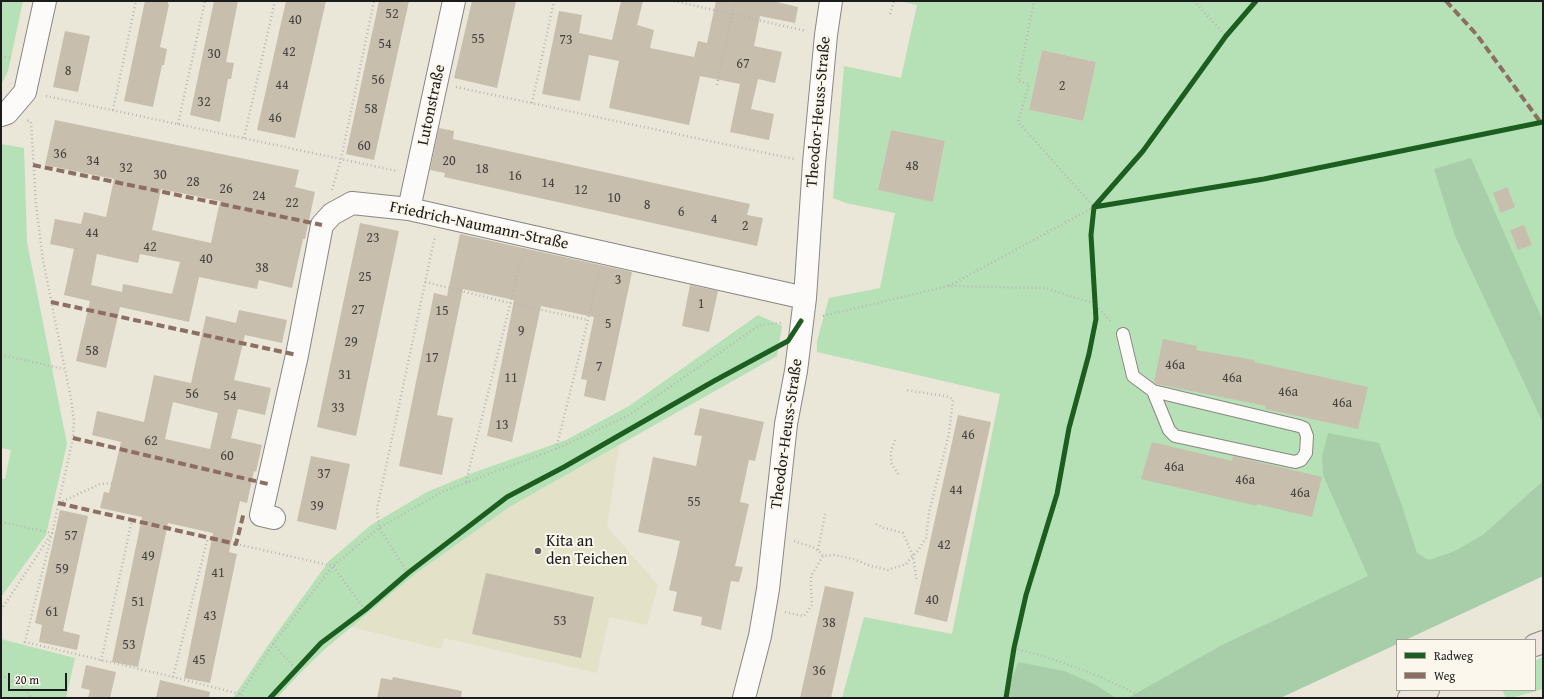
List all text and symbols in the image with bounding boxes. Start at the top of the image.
house number: 52 [385,6,399,22]
house number: 40 [288,12,302,28]
house number: 55 [471,31,485,47]
house number: 73 [559,32,573,48]
house number: 54 [378,36,392,52]
street label: Theodor-Heuss-Straße [803,36,835,188]
house number: 42 [282,44,296,60]
house number: 30 [207,46,221,62]
house number: 67 [736,56,750,72]
house number: 8 [65,63,71,79]
street label: Lutonstraße [414,63,450,147]
house number: 56 [371,72,385,88]
house number: 44 [275,77,289,93]
house number: 2 [1059,78,1065,94]
house number: 32 [197,94,211,110]
house number: 58 [364,101,378,117]
house number: 46 [268,110,282,126]
house number: 60 [357,138,371,154]
house number: 36 [53,146,67,162]
house number: 34 [86,153,100,169]
house number: 20 [442,153,456,169]
house number: 48 [905,158,919,174]
house number: 32 [119,160,133,176]
house number: 18 [475,161,489,177]
house number: 30 [153,167,167,183]
house number: 16 [508,168,522,184]
house number: 28 [186,174,200,190]
house number: 14 [541,175,555,191]
house number: 26 [219,181,233,197]
house number: 12 [574,182,588,198]
house number: 24 [252,188,266,204]
house number: 10 [607,190,621,206]
house number: 22 [285,195,299,211]
house number: 8 [644,197,650,213]
street label: Friedrich-Naumann-Straße [388,198,570,254]
house number: 6 [678,204,684,220]
house number: 4 [711,211,717,227]
house number: 2 [742,218,748,234]
house number: 44 [85,225,99,241]
house number: 23 [366,230,380,246]
house number: 42 [143,239,157,255]
house number: 40 [199,251,213,267]
house number: 38 [255,260,269,276]
house number: 25 [358,269,372,285]
house number: 3 [615,272,621,288]
house number: 1 [698,296,704,312]
house number: 27 [351,302,365,318]
house number: 15 [435,303,449,319]
house number: 5 [605,316,611,332]
house number: 9 [518,323,524,339]
house number: 29 [344,334,358,350]
house number: 58 [85,343,99,359]
house number: 17 [425,350,439,366]
house number: 46a [1165,357,1185,373]
street label: Theodor-Heuss-Straße [767,358,807,510]
house number: 7 [596,359,602,375]
house number: 31 [338,367,352,383]
house number: 11 [504,370,518,386]
house number: 46a [1222,370,1242,386]
house number: 46a [1278,384,1298,400]
house number: 56 [185,386,199,402]
house number: 54 [223,388,237,404]
house number: 46a [1332,395,1352,411]
house number: 33 [331,400,345,416]
house number: 13 [495,417,509,433]
house number: 46 [961,427,975,443]
house number: 62 [144,433,158,449]
house number: 60 [220,448,234,464]
house number: 46a [1164,459,1184,475]
house number: 37 [317,466,331,482]
house number: 46a [1235,472,1255,488]
house number: 44 [949,482,963,498]
house number: 46a [1290,485,1310,501]
house number: 55 [687,494,701,510]
house number: 39 [310,498,324,514]
house number: 57 [64,528,78,544]
place label: Kita an den Teichen [546,532,627,570]
house number: 42 [937,537,951,553]
marker: Kita an den Teichen [533,546,543,556]
house number: 49 [141,548,155,564]
house number: 59 [55,561,69,577]
house number: 41 [211,565,225,581]
house number: 40 [925,592,939,608]
house number: 51 [131,594,145,610]
house number: 61 [45,604,59,620]
house number: 43 [203,608,217,624]
house number: 53 [553,613,567,629]
house number: 38 [822,615,836,631]
house number: 53 [122,637,136,653]
legend [1396,639,1536,691]
text: Radweg [1434,647,1473,664]
house number: 45 [192,652,206,668]
house number: 36 [812,663,826,679]
scale bar [10,665,69,691]
text: Weg [1434,667,1455,684]
text: 20 m [15,671,39,688]

